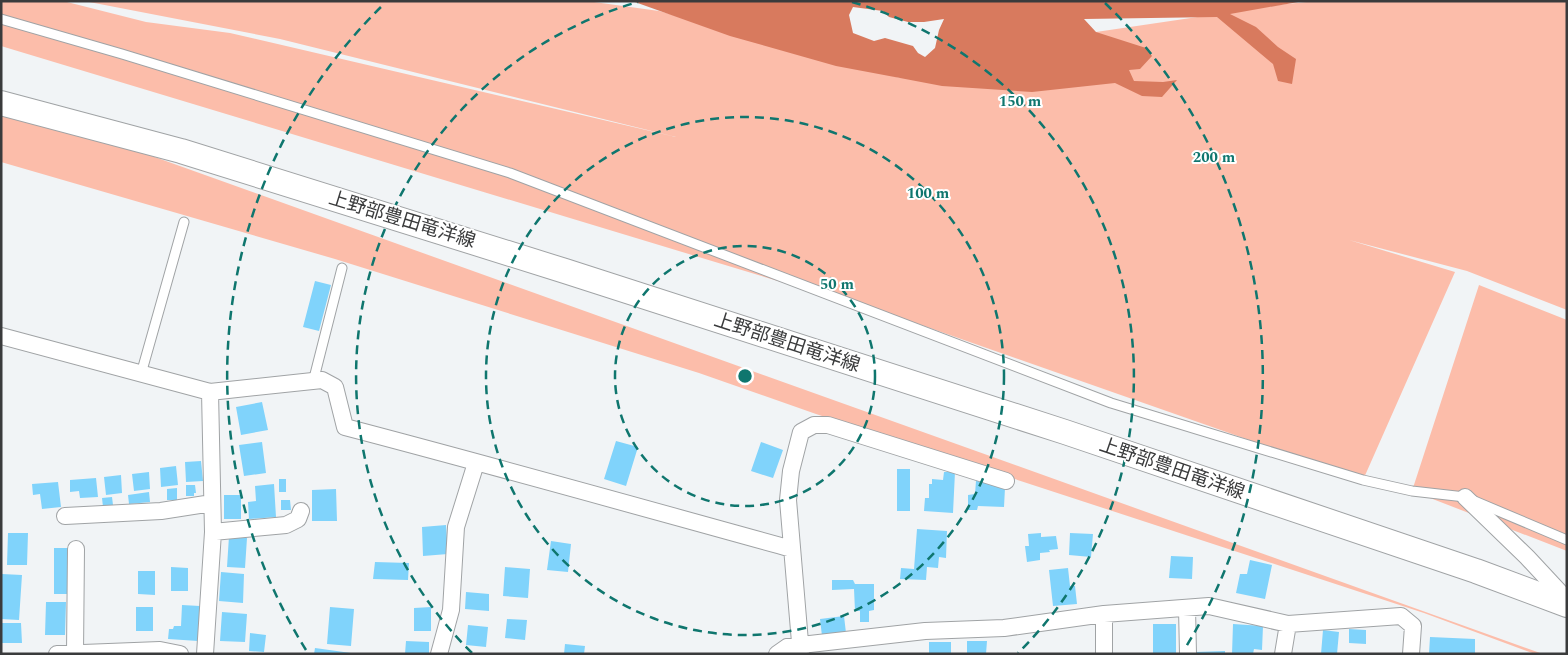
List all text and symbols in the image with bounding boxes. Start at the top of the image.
text: 150 m [999,90,1042,113]
text: 200 m [1193,146,1236,169]
text: 100 m [907,182,950,205]
street label: 上野部豊田竜洋線 [325,184,479,256]
text: 50 m [820,273,855,296]
street label: 上野部豊田竜洋線 [710,306,864,380]
centre of rings [736,367,754,385]
street label: 上野部豊田竜洋線 [1095,431,1249,507]

